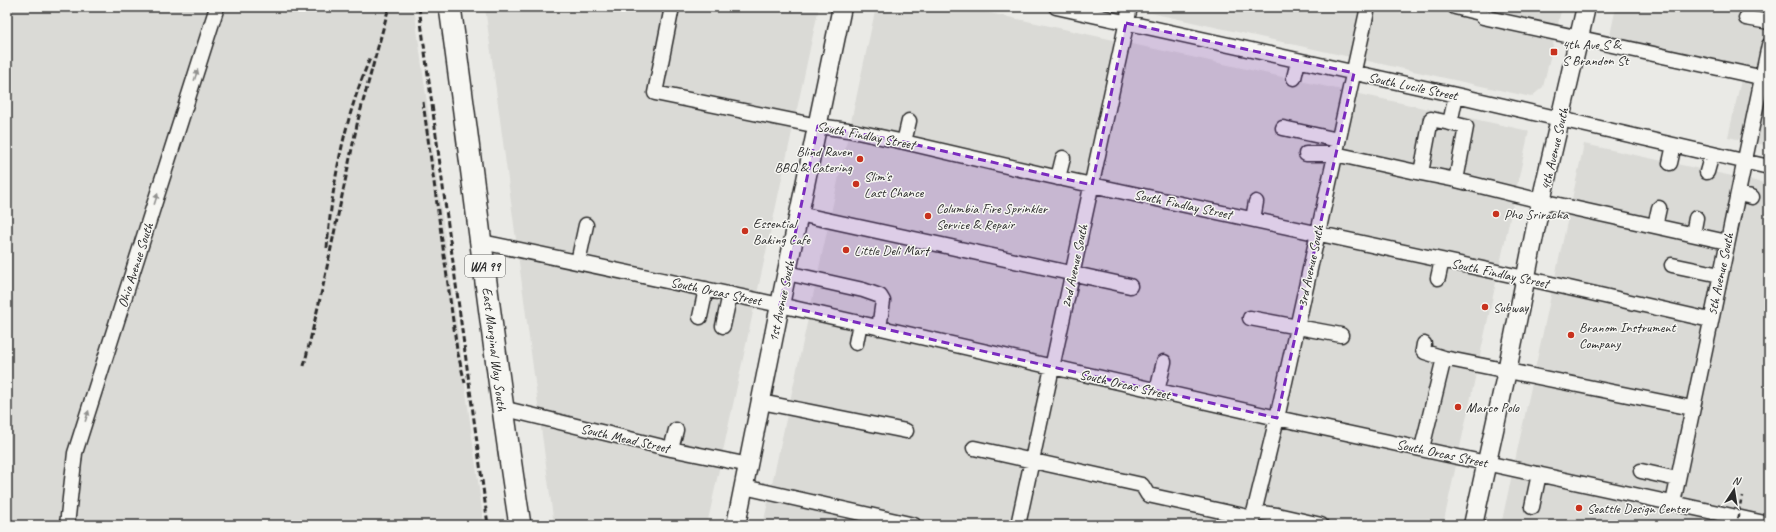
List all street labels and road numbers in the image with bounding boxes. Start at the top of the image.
street label: South Lucile Street [1367,69,1460,105]
street label: 4th Avenue South [1537,106,1572,192]
street label: South Findlay Street [816,118,919,154]
street label: South Findlay Street [1133,186,1236,224]
street label: Ohio Avenue South [114,220,157,310]
street label: 2nd Avenue South [1057,222,1092,309]
street label: 3rd Avenue South [1293,223,1328,309]
street label: 5th Avenue South [1703,231,1738,317]
road number: WA 99 [465,255,505,277]
street label: South Findlay Street [1450,255,1553,293]
street label: 1st Avenue South [765,258,799,343]
street label: South Orcas Street [669,274,764,310]
street label: East Marginal Way South [478,286,511,413]
street label: South Orcas Street [1078,366,1173,403]
street label: South Mead Street [579,420,673,458]
street label: South Orcas Street [1395,436,1490,472]

